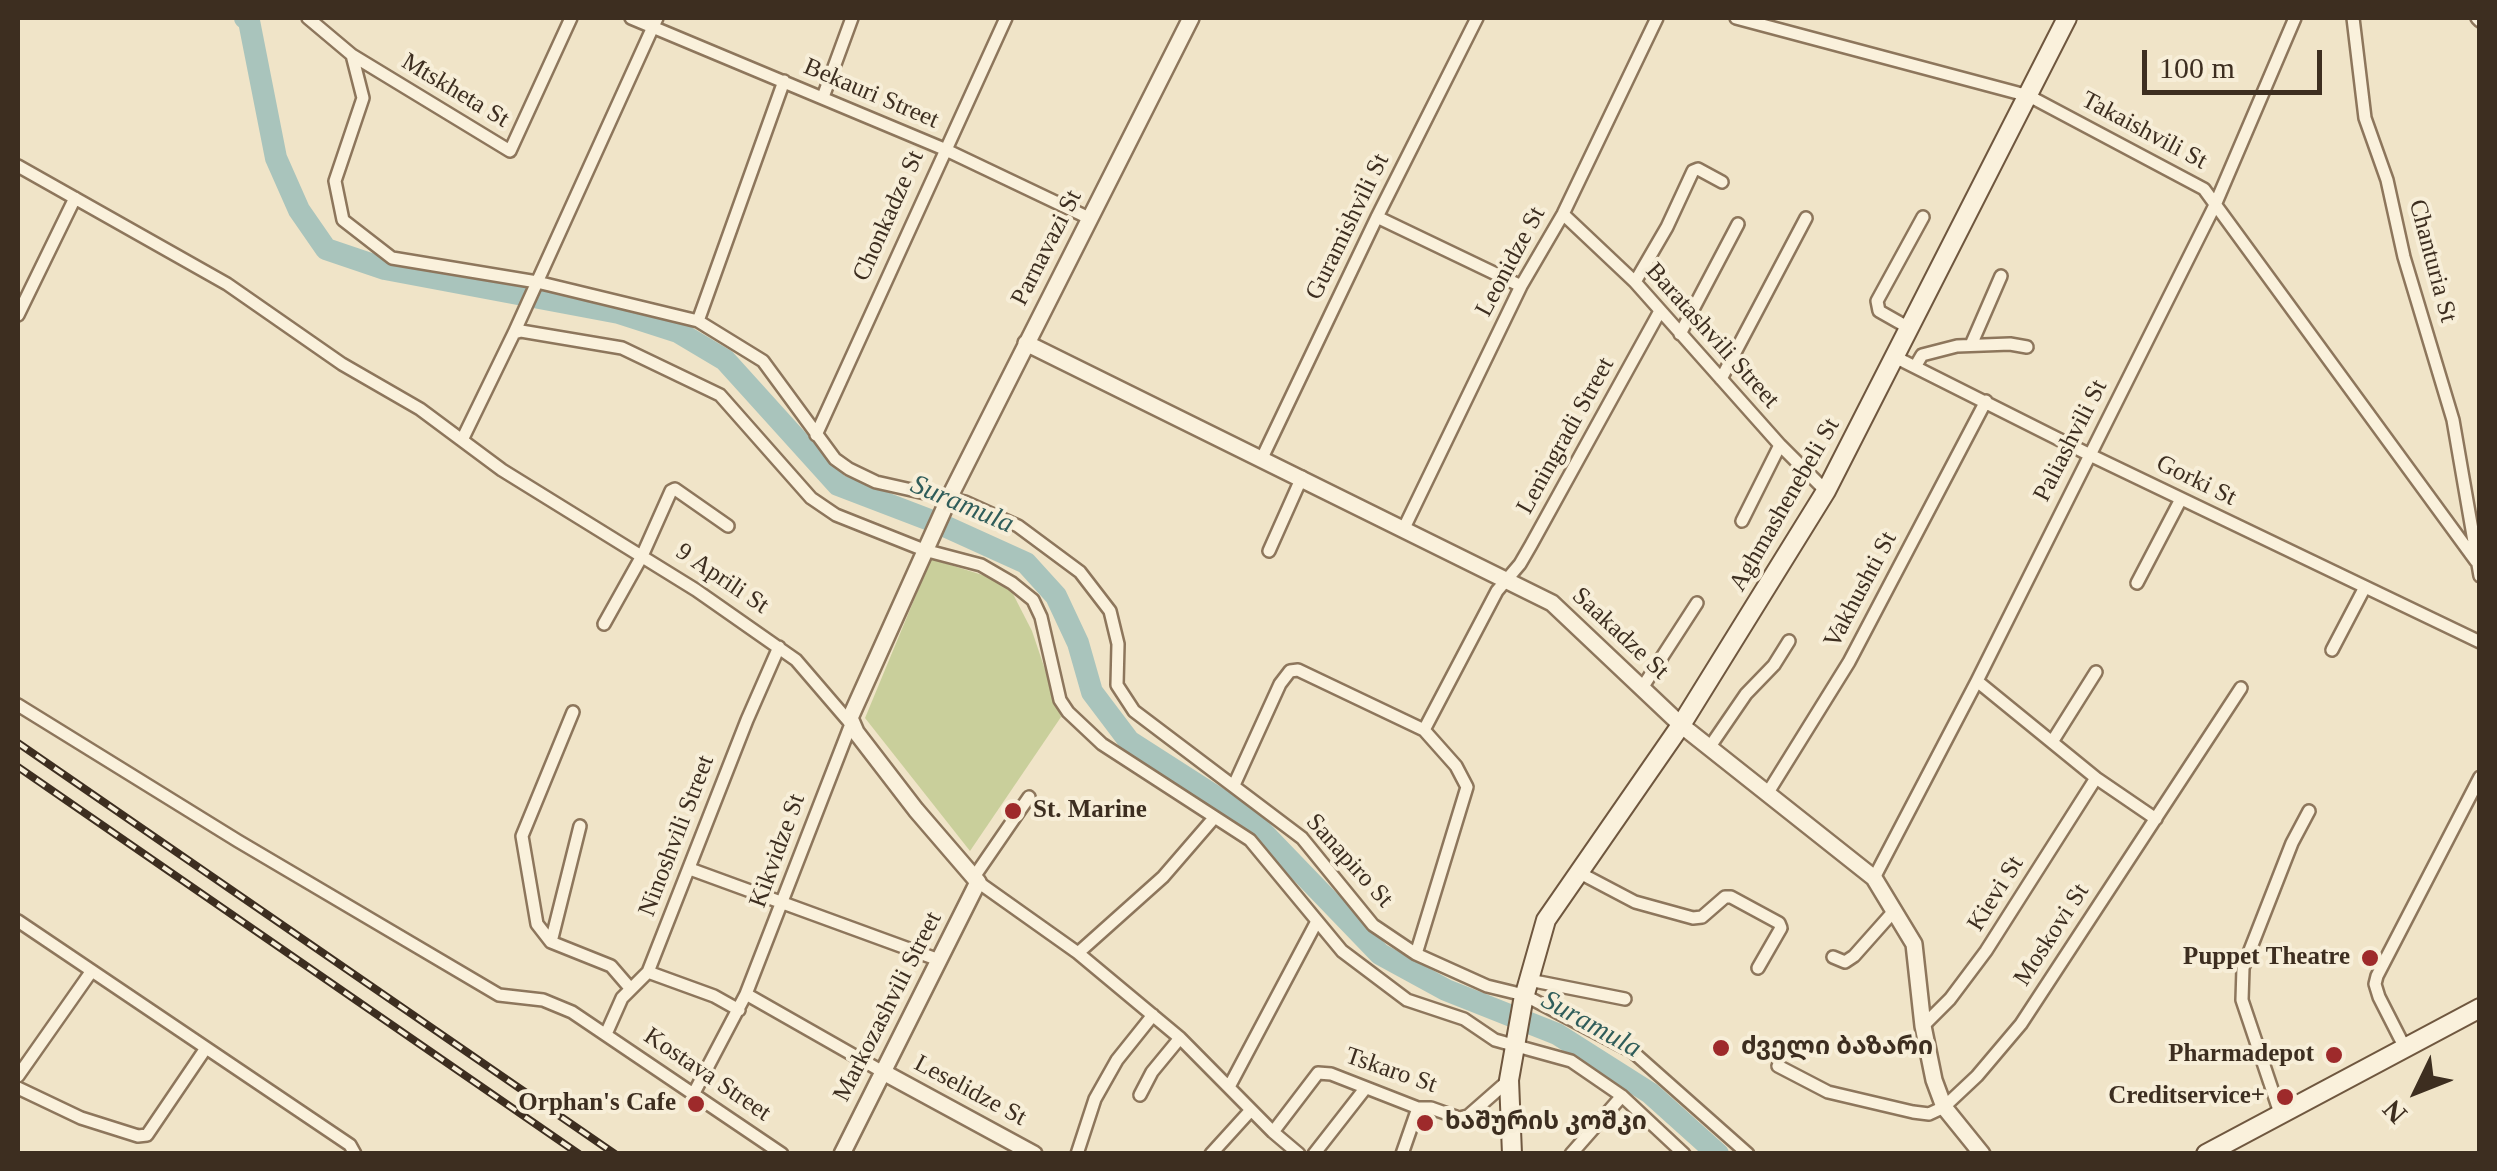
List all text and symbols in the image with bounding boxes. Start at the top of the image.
scale bar [2147,30,2327,92]
street label: Mtskheta St [396,47,514,135]
text: 100 m [2159,51,2235,84]
street label: Bekauri Street [799,52,943,136]
street label: Takaishvili St [2076,85,2212,177]
street label: Chonkadze St [847,146,931,286]
street label: Guramishvili St [1300,149,1396,305]
street label: Parnavazi St [1005,185,1089,311]
street label: Chanturia St [2401,196,2463,326]
street label: Leonidze St [1470,202,1552,322]
street label: Baratashvili Street [1639,257,1785,415]
street label: Leningradi Street [1511,353,1621,519]
street label: Paliashvili St [2028,375,2114,507]
street label: Aghmashenebeli St [1723,413,1847,597]
street label: Gorki St [2151,449,2241,513]
water label: Suramula [905,468,1019,542]
street label: Vakhushti St [1818,527,1904,653]
street label: 9 Aprili St [670,537,774,621]
street label: Saakadze St [1565,582,1675,686]
street label: Ninoshvili Street [633,751,721,921]
street label: Kikvidze St [744,790,812,912]
place label: St. Marine [1033,796,1147,826]
marker: St. Marine [1002,800,1024,822]
street label: Sanapiro St [1299,808,1399,914]
street label: Kievi St [1961,851,2031,937]
street label: Moskovi St [2008,878,2096,992]
street label: Markozashvili Street [827,907,949,1107]
place label: Puppet Theatre [2183,943,2350,973]
marker: Puppet Theatre [2359,947,2381,969]
water label: Suramula [1535,984,1647,1066]
street label: Kostava Street [638,1022,776,1128]
place label: ძველი ბაზარი [1741,1033,1933,1063]
marker: ძველი ბაზარი [1710,1037,1732,1059]
place label: Pharmadepot [2168,1040,2314,1070]
street label: Tskaro St [1341,1041,1441,1101]
north arrow [2367,1041,2467,1141]
marker: Pharmadepot [2323,1044,2345,1066]
street label: Leselidze St [909,1049,1031,1133]
place label: Creditservice+ [2108,1082,2265,1112]
marker: Creditservice+ [2274,1086,2296,1108]
place label: Orphan's Cafe [518,1089,676,1119]
marker: Orphan's Cafe [685,1093,707,1115]
text: N [2376,1094,2413,1130]
place label: ხაშურის კოშკი [1445,1108,1647,1138]
marker: ხაშურის კოშკი [1414,1112,1436,1134]

